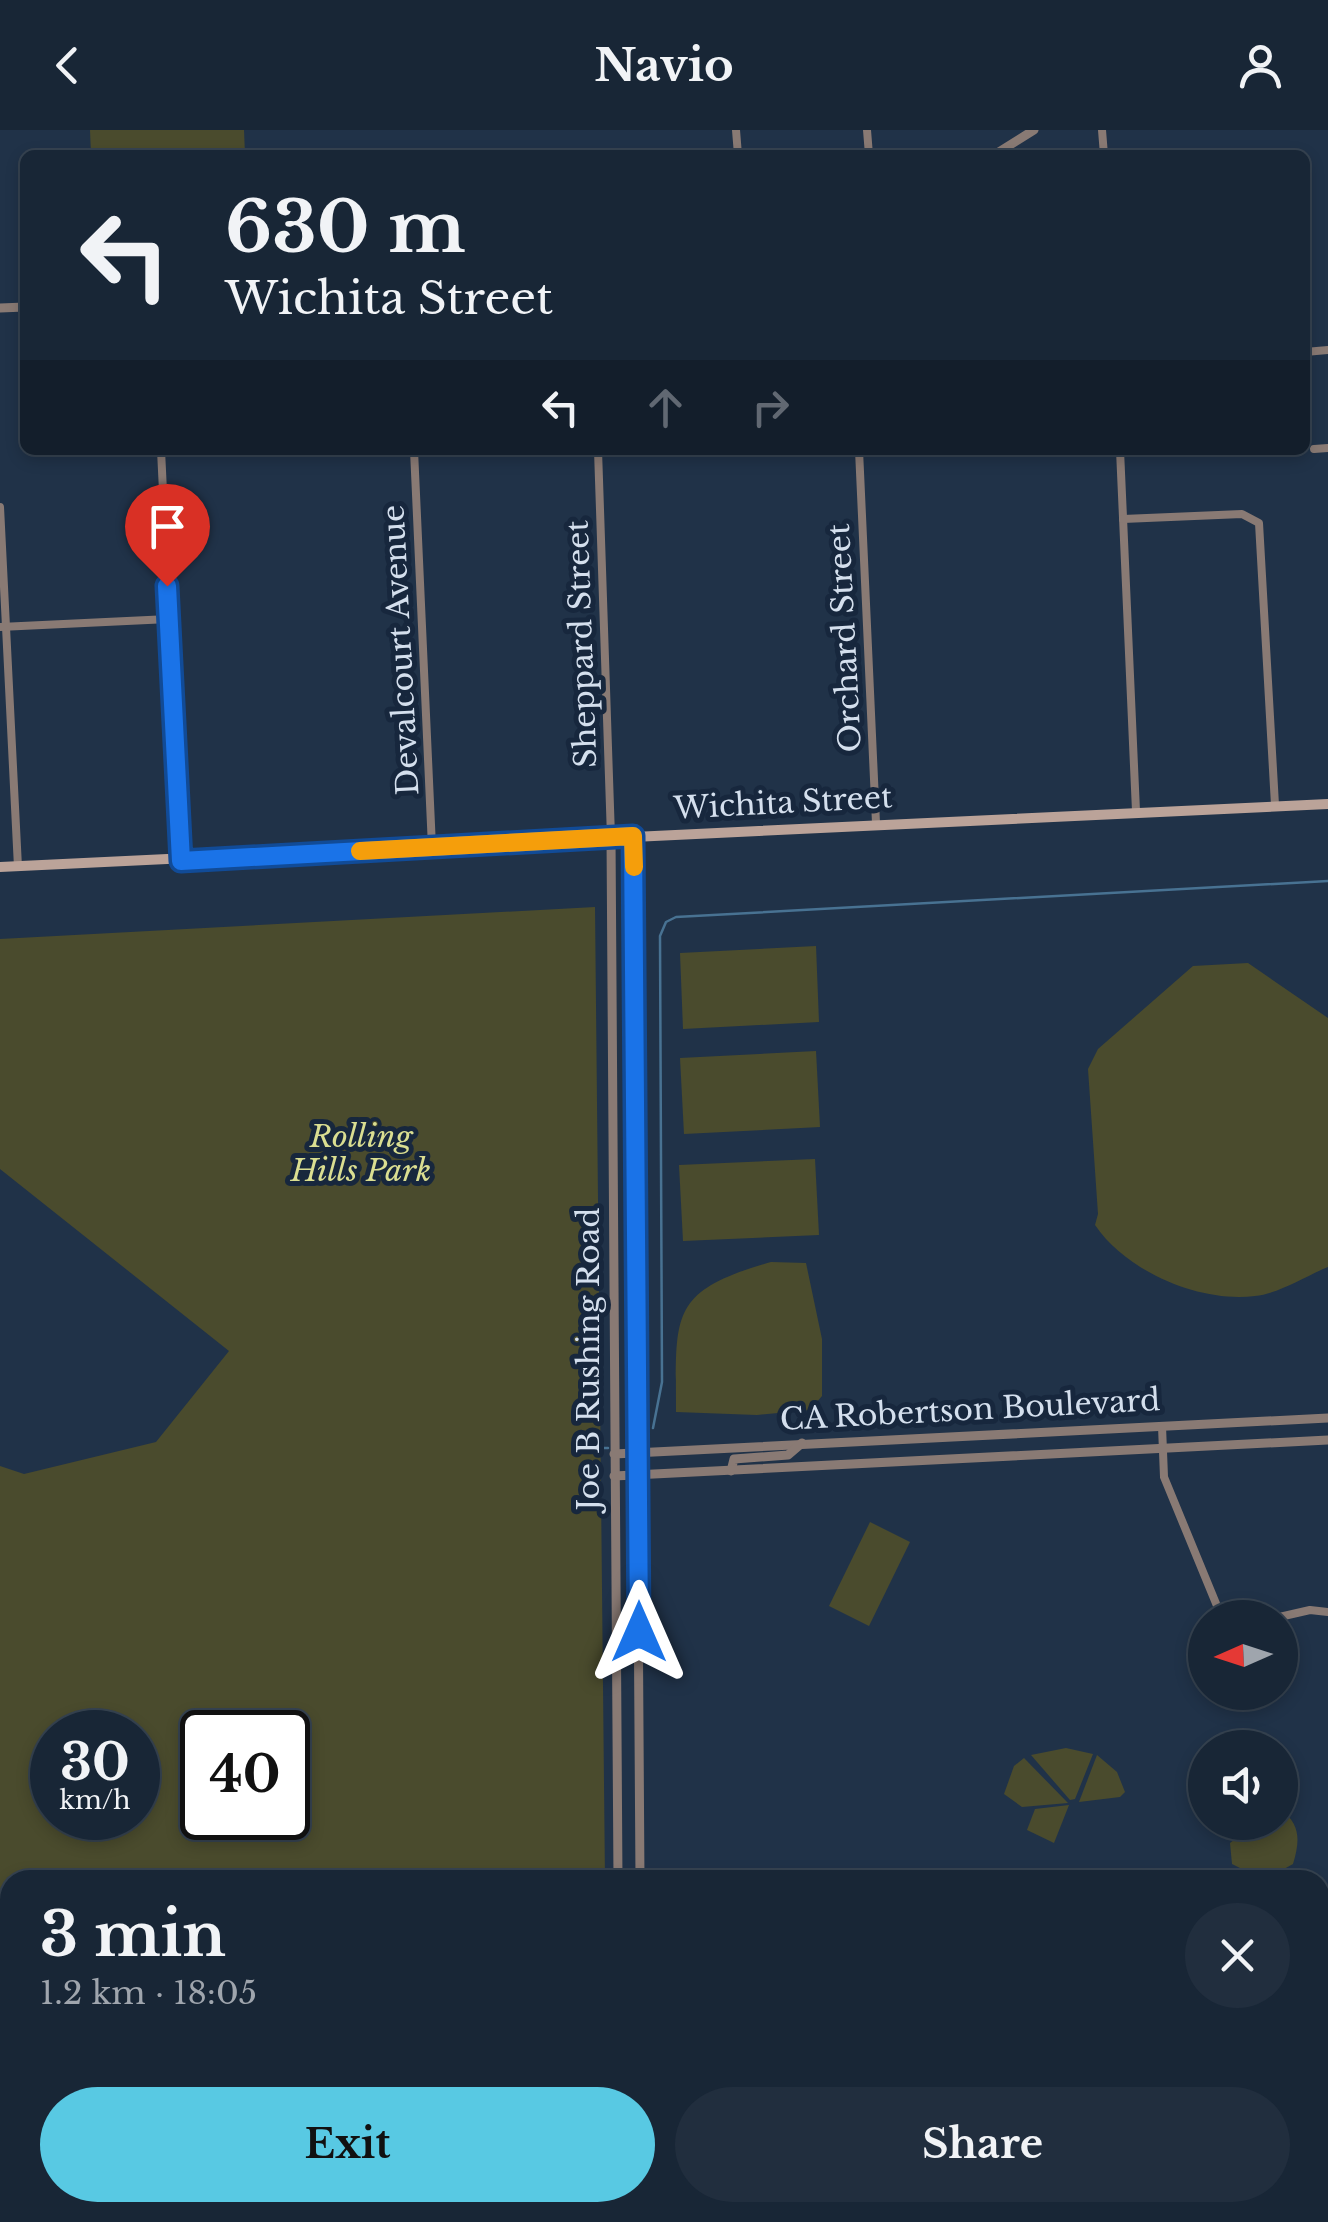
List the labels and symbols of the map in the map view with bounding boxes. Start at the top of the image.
pin [125,484,210,587]
street label: Devalcourt Avenue [374,504,427,796]
street label: Sheppard Street [559,519,604,768]
street label: Orchard Street [820,522,869,753]
street label: Wichita Street [672,778,894,827]
park label: Rolling Hills Park [290,1118,431,1189]
street label: Joe B Rushing Road [570,1207,607,1515]
street label: CA Robertson Boulevard [779,1381,1161,1438]
position arrow [587,1580,691,1684]
north arrow [1188,1600,1298,1710]
speed limit sign: 40 [180,1710,310,1840]

